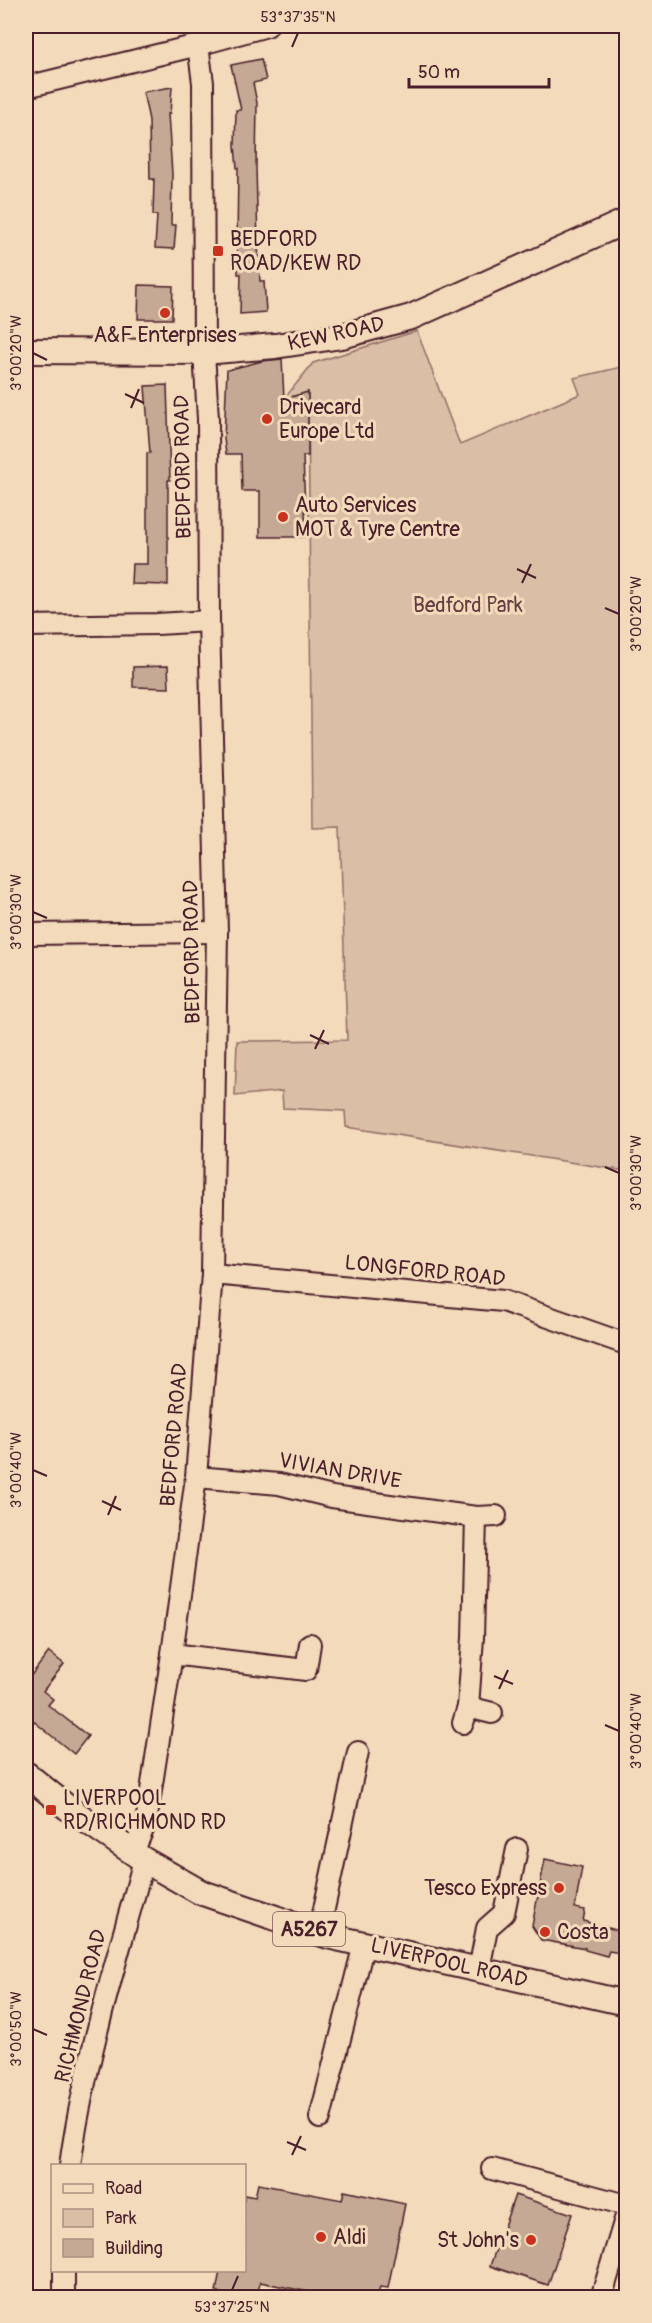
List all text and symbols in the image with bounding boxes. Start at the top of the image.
text: 53°37'35"N [260,8,336,27]
scale bar [409,51,548,89]
text: 50 m [418,61,460,84]
place label: BEDFORD ROAD/KEW RD [230,226,361,277]
marker: BEDFORD ROAD/KEW RD [211,244,225,258]
marker: A&F Enterprises [158,306,172,320]
street label: KEW ROAD [285,311,387,357]
text: 3°00'20"W [7,315,26,391]
place label: A&F Enterprises [93,322,237,349]
place label: Drivecard Europe Ltd [279,394,374,445]
street label: BEDFORD ROAD [168,395,198,539]
marker: Drivecard Europe Ltd [260,412,274,426]
place label: Auto Services MOT & Tyre Centre [295,492,460,543]
marker: Auto Services MOT & Tyre Centre [276,510,290,524]
text: 3°00'20"W [627,576,646,652]
park label: Bedford Park [413,592,523,619]
text: 3°00'30"W [7,874,26,950]
street label: BEDFORD ROAD [177,880,207,1024]
text: 3°00'30"W [627,1135,646,1211]
street label: LONGFORD ROAD [343,1249,507,1293]
street label: BEDFORD ROAD [154,1362,194,1508]
text: 3°00'40"W [7,1432,26,1508]
street label: VIVIAN DRIVE [277,1447,404,1495]
text: 3°00'40"W [627,1693,646,1769]
place label: LIVERPOOL RD/RICHMOND RD [63,1785,226,1836]
marker: LIVERPOOL RD/RICHMOND RD [44,1803,58,1817]
place label: Tesco Express [424,1875,548,1902]
marker: Tesco Express [552,1881,566,1895]
road number: A5267 [273,1912,345,1946]
place label: Costa [557,1919,609,1946]
marker: Costa [538,1925,552,1939]
street label: RICHMOND ROAD [49,1927,113,2085]
street label: LIVERPOOL ROAD [368,1932,530,1994]
text: 3°00'50"W [7,1991,26,2067]
legend [51,2164,246,2272]
text: Road [105,2177,142,2200]
text: Park [105,2207,137,2230]
place label: Aldi [333,2224,366,2251]
place label: St John's [437,2227,520,2254]
marker: Aldi [314,2230,328,2244]
marker: St John's [524,2233,538,2247]
text: Building [105,2237,163,2260]
text: 53°37'25"N [194,2298,270,2317]

